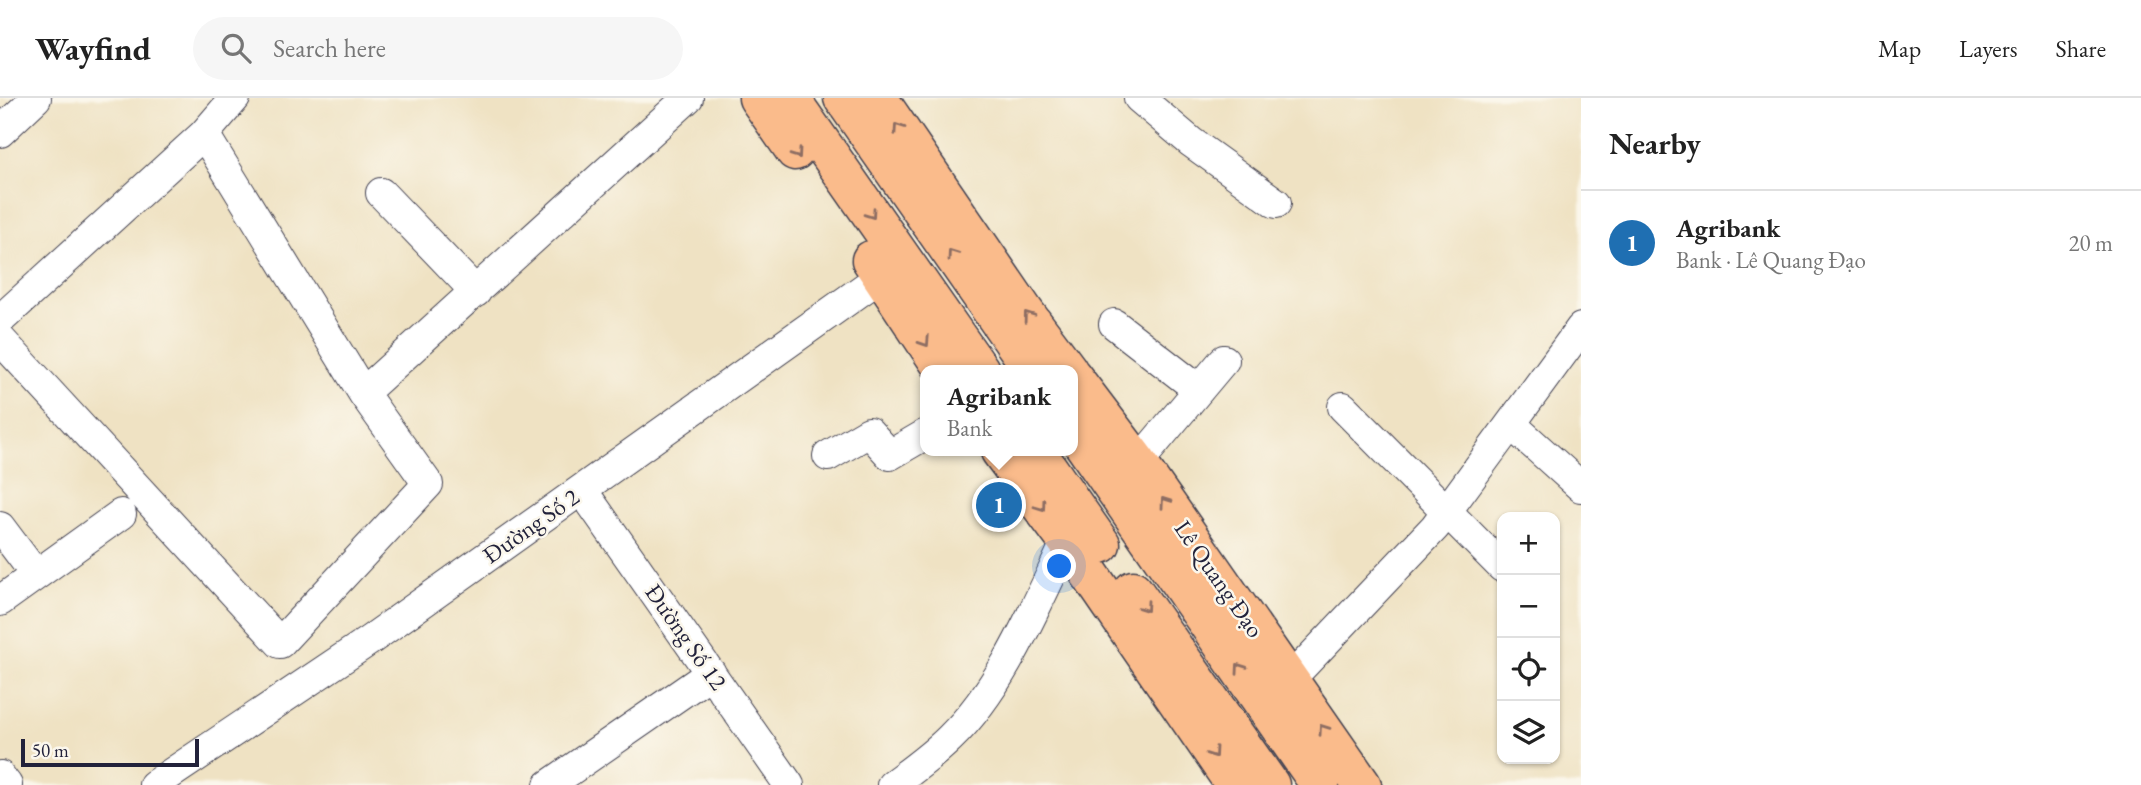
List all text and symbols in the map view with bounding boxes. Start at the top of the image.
search box [193,17,683,80]
text: Wayfind [35,27,151,70]
icon: search [217,29,255,67]
text: Search here [273,31,386,65]
text: Map [1878,33,1921,64]
text: Layers [1959,33,2018,64]
text: Share [2056,33,2106,64]
one-way arrow [894,123,907,136]
text: Nearby [1609,124,1701,163]
one-way arrow [789,146,801,159]
one-way arrow [863,206,875,219]
text: Agribank [1676,211,1780,245]
text: 1 [1626,228,1638,258]
text: 20 m [2068,228,2113,258]
text: Bank · Lê Quang Đạo [1676,245,1866,275]
one-way arrow [948,249,960,262]
one-way arrow [1023,311,1036,323]
one-way arrow [917,334,929,347]
popup [920,365,1078,456]
text: Agribank [947,379,1051,413]
text: Bank [947,413,992,443]
pin: 1 [976,479,1022,531]
street label: Đường Số 2 [476,481,585,570]
one-way arrow [1161,497,1173,510]
one-way arrow [1033,498,1045,510]
map controls [1497,512,1560,764]
button: + [1497,512,1560,575]
street label: Lê Quang Đạo [1168,514,1271,643]
your location [1042,549,1076,583]
button: − [1497,575,1560,638]
street label: Đường Số 12 [639,578,735,696]
one-way arrow [1137,599,1149,612]
button: locate [1497,638,1560,701]
one-way arrow [1236,663,1248,676]
button: layers [1497,701,1560,764]
one-way arrow [1319,724,1331,737]
scale bar [21,736,200,768]
text: 50 m [32,738,69,763]
one-way arrow [1205,745,1218,758]

